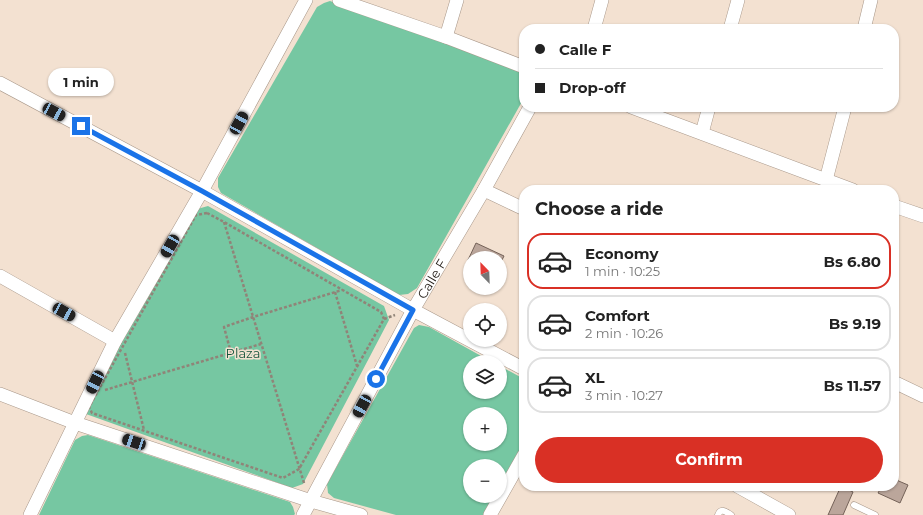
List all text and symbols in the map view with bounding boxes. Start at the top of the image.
text: Calle F [559,40,611,59]
callout: 1 min [48,68,114,96]
text: 1 min [63,74,99,90]
text: Drop-off [559,78,626,97]
car [41,101,67,123]
car [228,110,250,136]
route end [72,117,90,135]
text: Choose a ride [535,198,663,220]
car [159,233,181,259]
icon: car [537,243,573,279]
text: Economy [585,244,658,263]
north arrow [463,251,507,295]
map controls [463,251,507,503]
text: Bs 6.80 [823,252,881,271]
street label: Calle F [414,256,449,301]
text: 1 min · 10:25 [585,263,660,279]
car [51,301,77,323]
button: locate [463,303,507,347]
icon: car [537,305,573,341]
text: Comfort [585,306,650,325]
text: Bs 9.19 [829,314,881,333]
text: 2 min · 10:26 [585,325,663,341]
park label: Plaza [226,345,260,361]
button: layers [463,355,507,399]
icon: car [537,367,573,403]
text: XL [585,368,604,387]
car [84,369,106,395]
route start [367,370,385,388]
text: Bs 11.57 [824,376,881,395]
text: 3 min · 10:27 [585,387,663,403]
car [351,393,373,419]
button: + [463,407,507,451]
car [121,433,147,451]
button: Confirm [535,437,883,483]
button: − [463,459,507,503]

